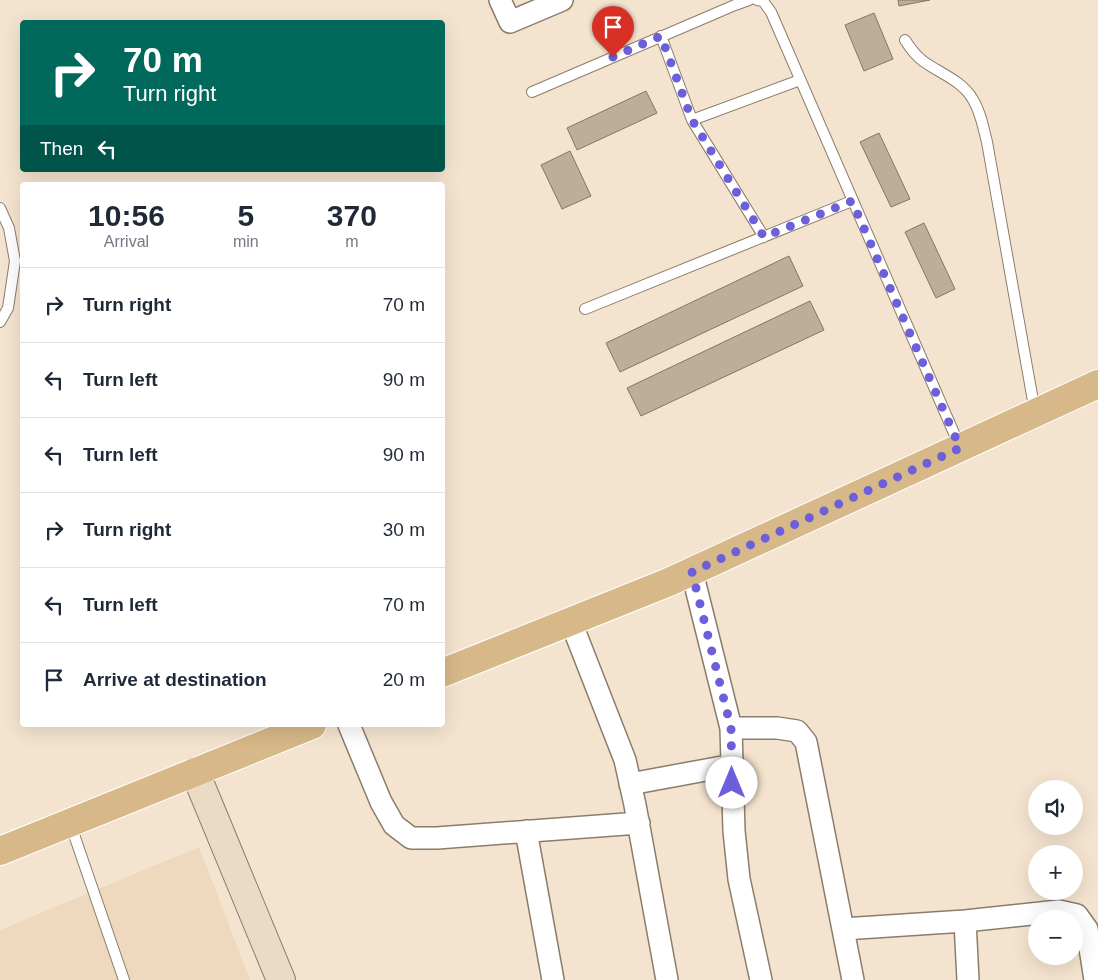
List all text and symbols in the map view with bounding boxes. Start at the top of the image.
pin [592,6,634,57]
icon: arrive [599,13,627,41]
icon: right [40,40,105,105]
text: 70 m [123,40,203,79]
text: Turn right [123,81,216,106]
icon: left [93,135,121,163]
text: Then [40,138,83,159]
text: 10:56 [88,199,165,232]
text: 5 [237,199,254,232]
text: 370 [327,199,377,232]
text: Arrival [104,233,149,250]
text: min [233,233,259,250]
text: m [345,233,358,250]
icon: right [40,291,68,319]
text: Turn right [83,294,171,315]
text: 70 m [383,294,425,315]
icon: left [40,366,68,394]
text: Turn left [83,369,158,390]
text: 90 m [383,369,425,390]
icon: left [40,441,68,469]
text: Turn left [83,444,158,465]
text: 90 m [383,444,425,465]
icon: right [40,516,68,544]
text: Turn right [83,519,171,540]
text: 30 m [383,519,425,540]
icon: left [40,591,68,619]
text: Turn left [83,594,158,615]
text: 70 m [383,594,425,615]
icon: arrive [40,666,68,694]
text: Arrive at destination [83,669,267,690]
text: 20 m [383,669,425,690]
position arrow [705,756,757,808]
map controls [1028,780,1083,965]
button: sound [1028,780,1083,835]
button: + [1028,845,1083,900]
button: − [1028,910,1083,965]

